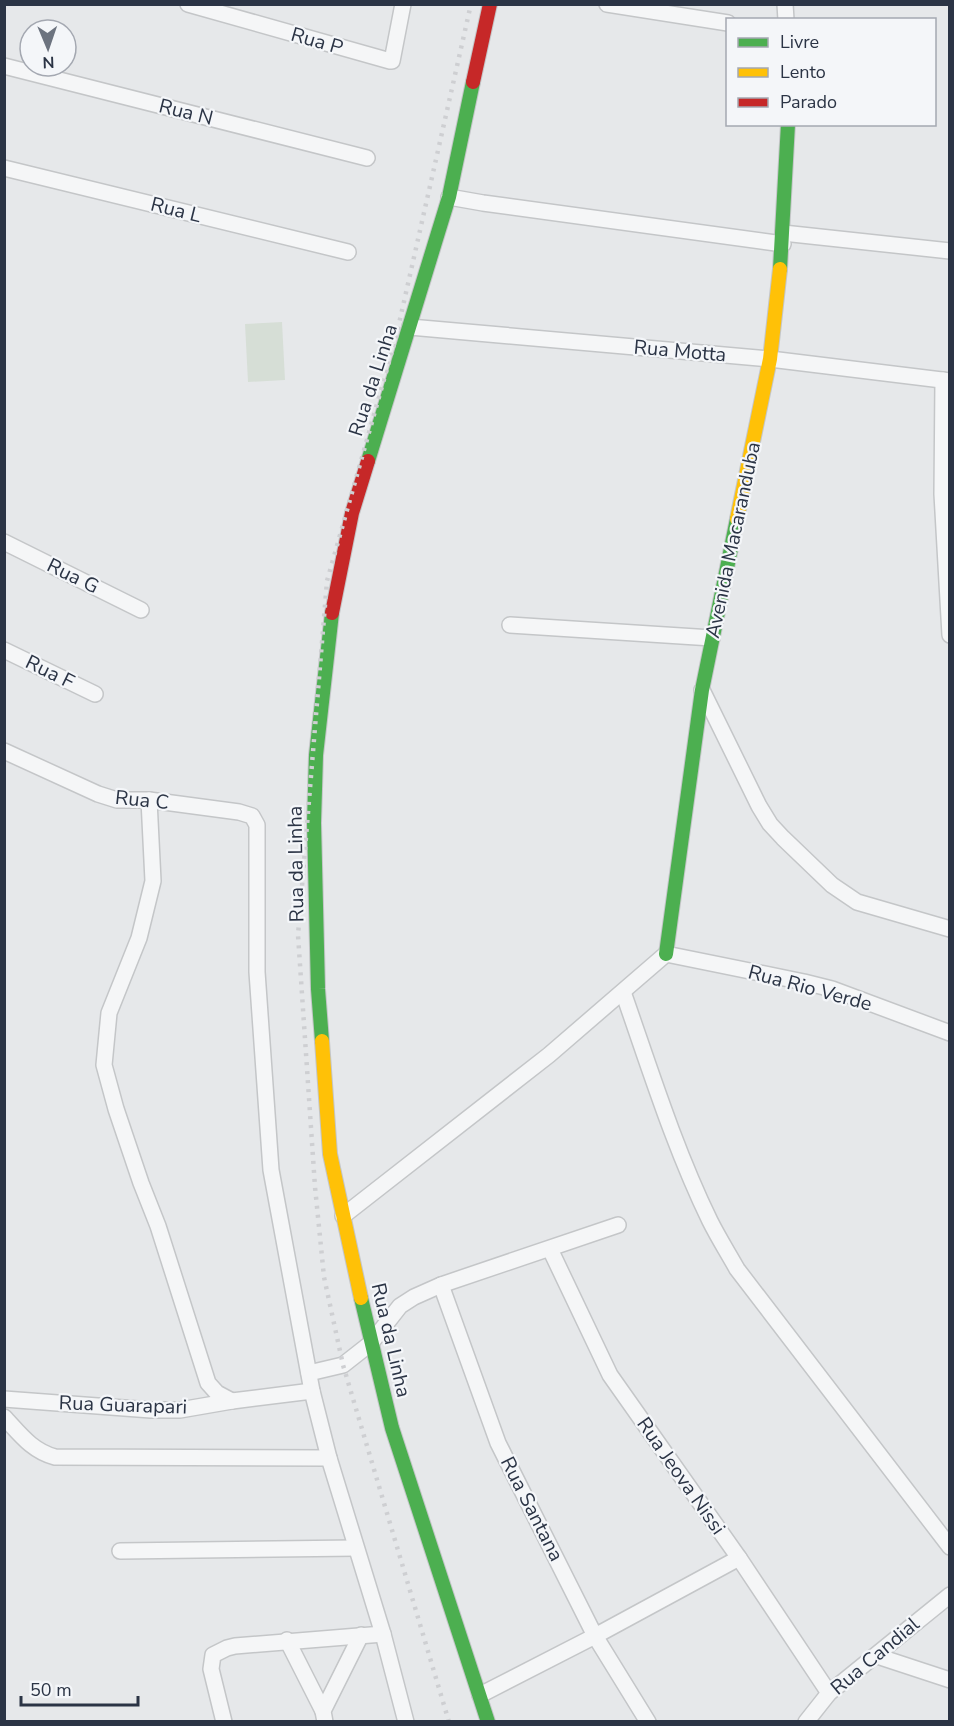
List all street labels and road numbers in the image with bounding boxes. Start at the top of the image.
street label: Rua P [288,21,347,61]
street label: Rua N [156,92,216,132]
street label: Rua L [148,191,204,229]
street label: Rua da Linha [342,320,404,440]
street label: Rua Motta [633,334,727,368]
street label: Avenida Macaranduba [699,439,767,641]
street label: Rua G [42,552,104,600]
street label: Rua F [21,649,79,695]
street label: Rua C [114,784,170,816]
street label: Rua da Linha [281,805,311,923]
street label: Rua Rio Verde [745,958,875,1018]
street label: Rua da Linha [365,1280,417,1400]
street label: Rua Guarapari [58,1389,188,1421]
street label: Rua Jeova Nissi [630,1412,732,1540]
street label: Rua Santana [494,1452,570,1566]
street label: Rua Candial [825,1611,925,1701]

